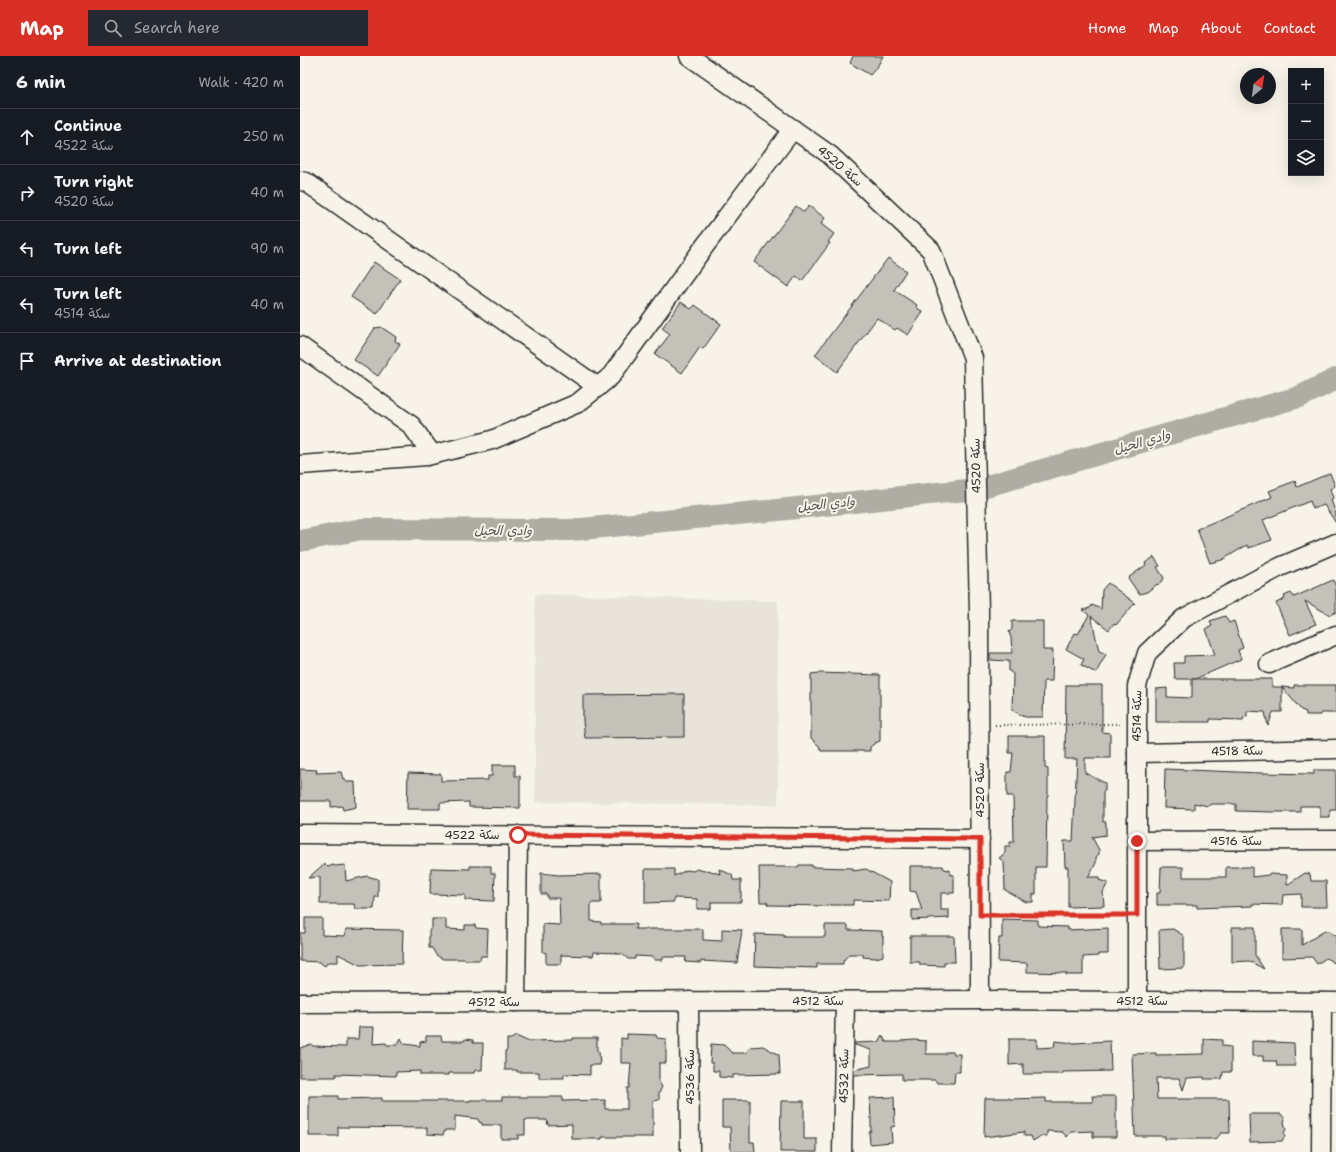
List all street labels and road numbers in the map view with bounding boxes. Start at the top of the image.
street label: سكة 4520 [814,142,866,190]
street label: سكة 4520 [968,438,984,494]
street label: سكة 4514 [1129,690,1145,742]
street label: سكة 4518 [1211,743,1263,759]
street label: سكة 4520 [972,762,988,818]
street label: سكة 4522 [444,827,500,843]
street label: سكة 4516 [1210,833,1262,849]
street label: سكة 4512 [792,993,844,1009]
street label: سكة 4512 [1116,993,1168,1009]
street label: سكة 4512 [468,994,520,1010]
street label: سكة 4532 [836,1048,852,1104]
street label: سكة 4536 [682,1049,698,1105]

